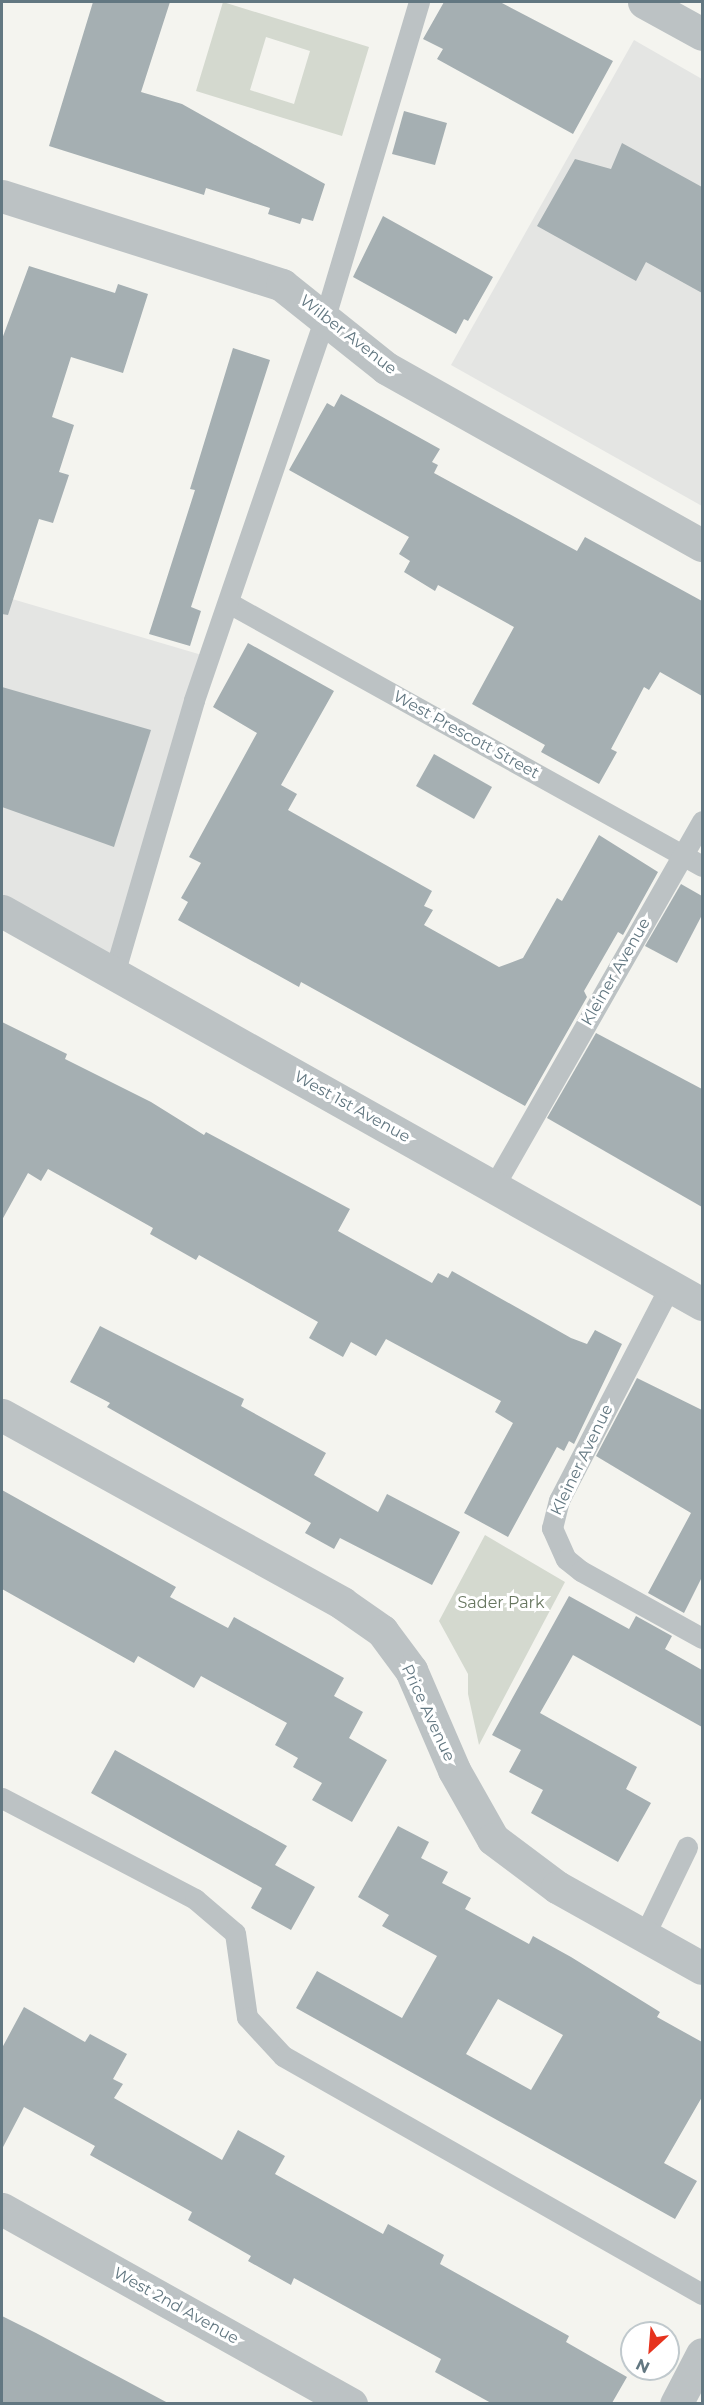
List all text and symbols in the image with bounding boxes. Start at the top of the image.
street label: Wilber Avenue [296,291,400,379]
street label: West Prescott Street [390,687,542,783]
street label: Kleiner Avenue [577,915,655,1029]
street label: West 1st Avenue [291,1067,413,1147]
street label: Kleiner Avenue [547,1401,617,1519]
park label: Sader Park [458,1593,544,1613]
street label: Price Avenue [397,1661,459,1765]
street label: West 2nd Avenue [110,2264,242,2348]
north arrow [620,2321,680,2381]
text: N [633,2354,653,2377]

